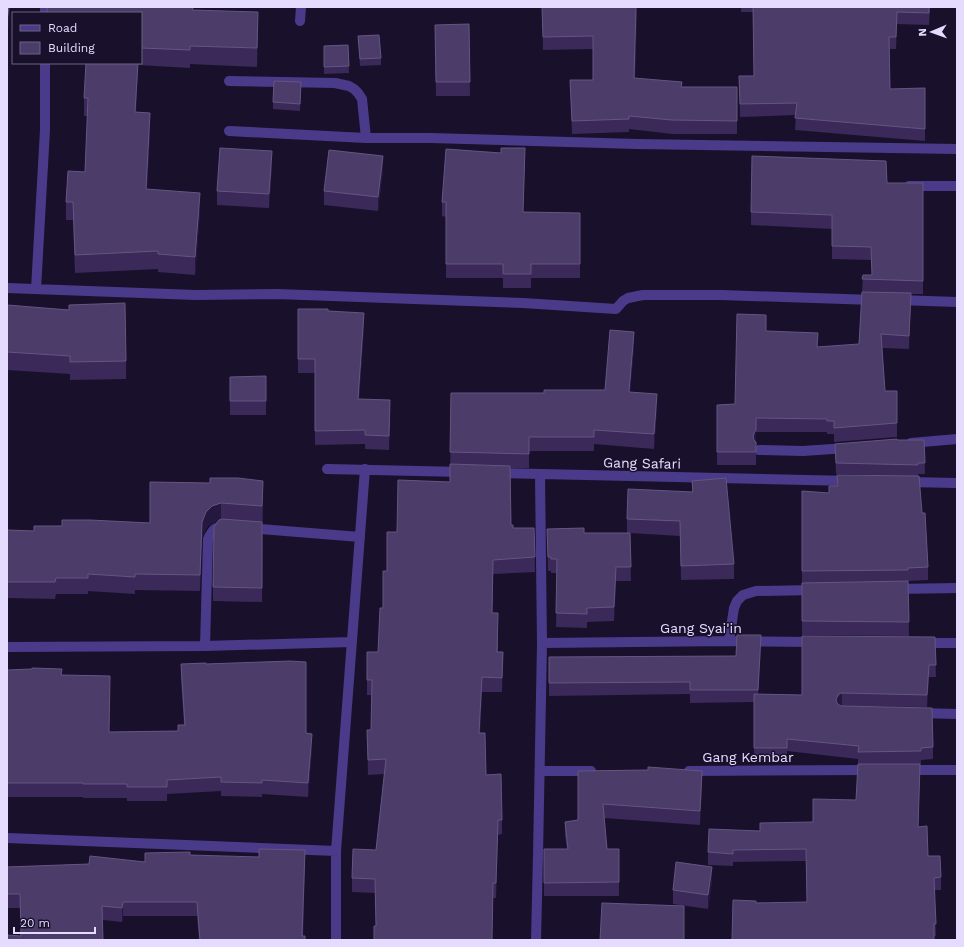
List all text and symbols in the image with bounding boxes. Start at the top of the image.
legend [12,12,142,64]
north arrow [912,12,952,52]
text: Road [48,21,77,35]
text: N [916,28,929,37]
text: Building [48,41,95,55]
street label: Gang Safari [603,454,681,472]
street label: Gang Syai'in [660,620,742,636]
street label: Gang Kembar [702,749,794,765]
scale bar [14,909,95,935]
text: 20 m [20,916,50,930]

